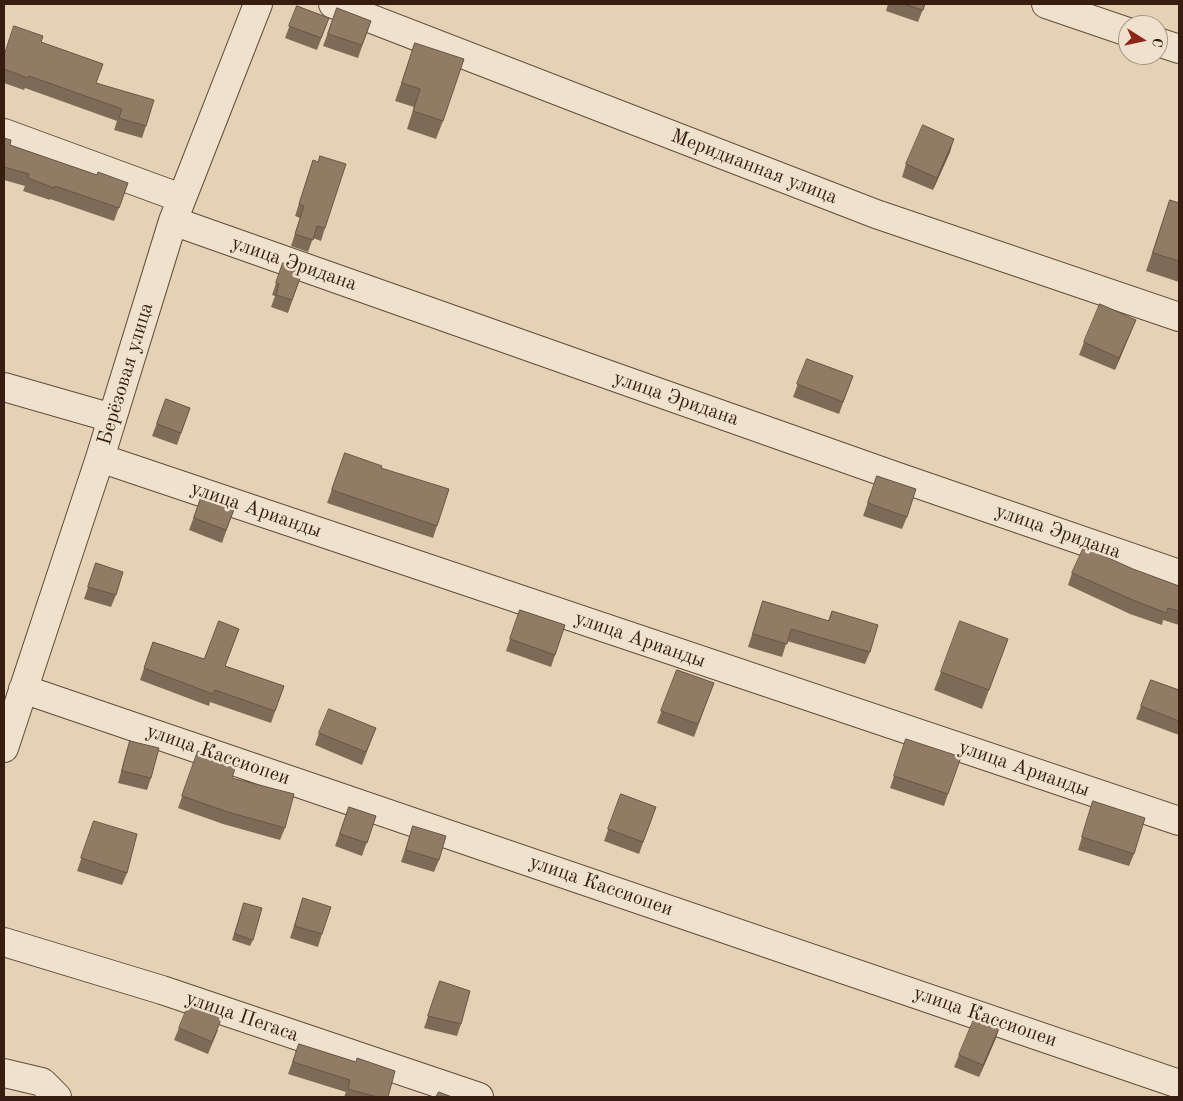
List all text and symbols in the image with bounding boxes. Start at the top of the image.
north arrow [1118,15,1168,65]
text: С [1149,37,1164,48]
street label: Меридианная улица [667,124,841,210]
street label: улица Эридана [228,231,360,297]
street label: Берёзовая улица [93,300,159,448]
street label: улица Эридана [610,366,742,432]
street label: улица Арианды [187,476,325,544]
street label: улица Эридана [992,499,1124,565]
street label: улица Арианды [571,606,709,674]
street label: улица Кассиопеи [143,719,293,791]
street label: улица Арианды [955,735,1093,803]
street label: улица Кассиопеи [526,850,676,922]
street label: улица Кассиопеи [910,981,1060,1053]
street label: улица Пегаса [182,986,302,1048]

